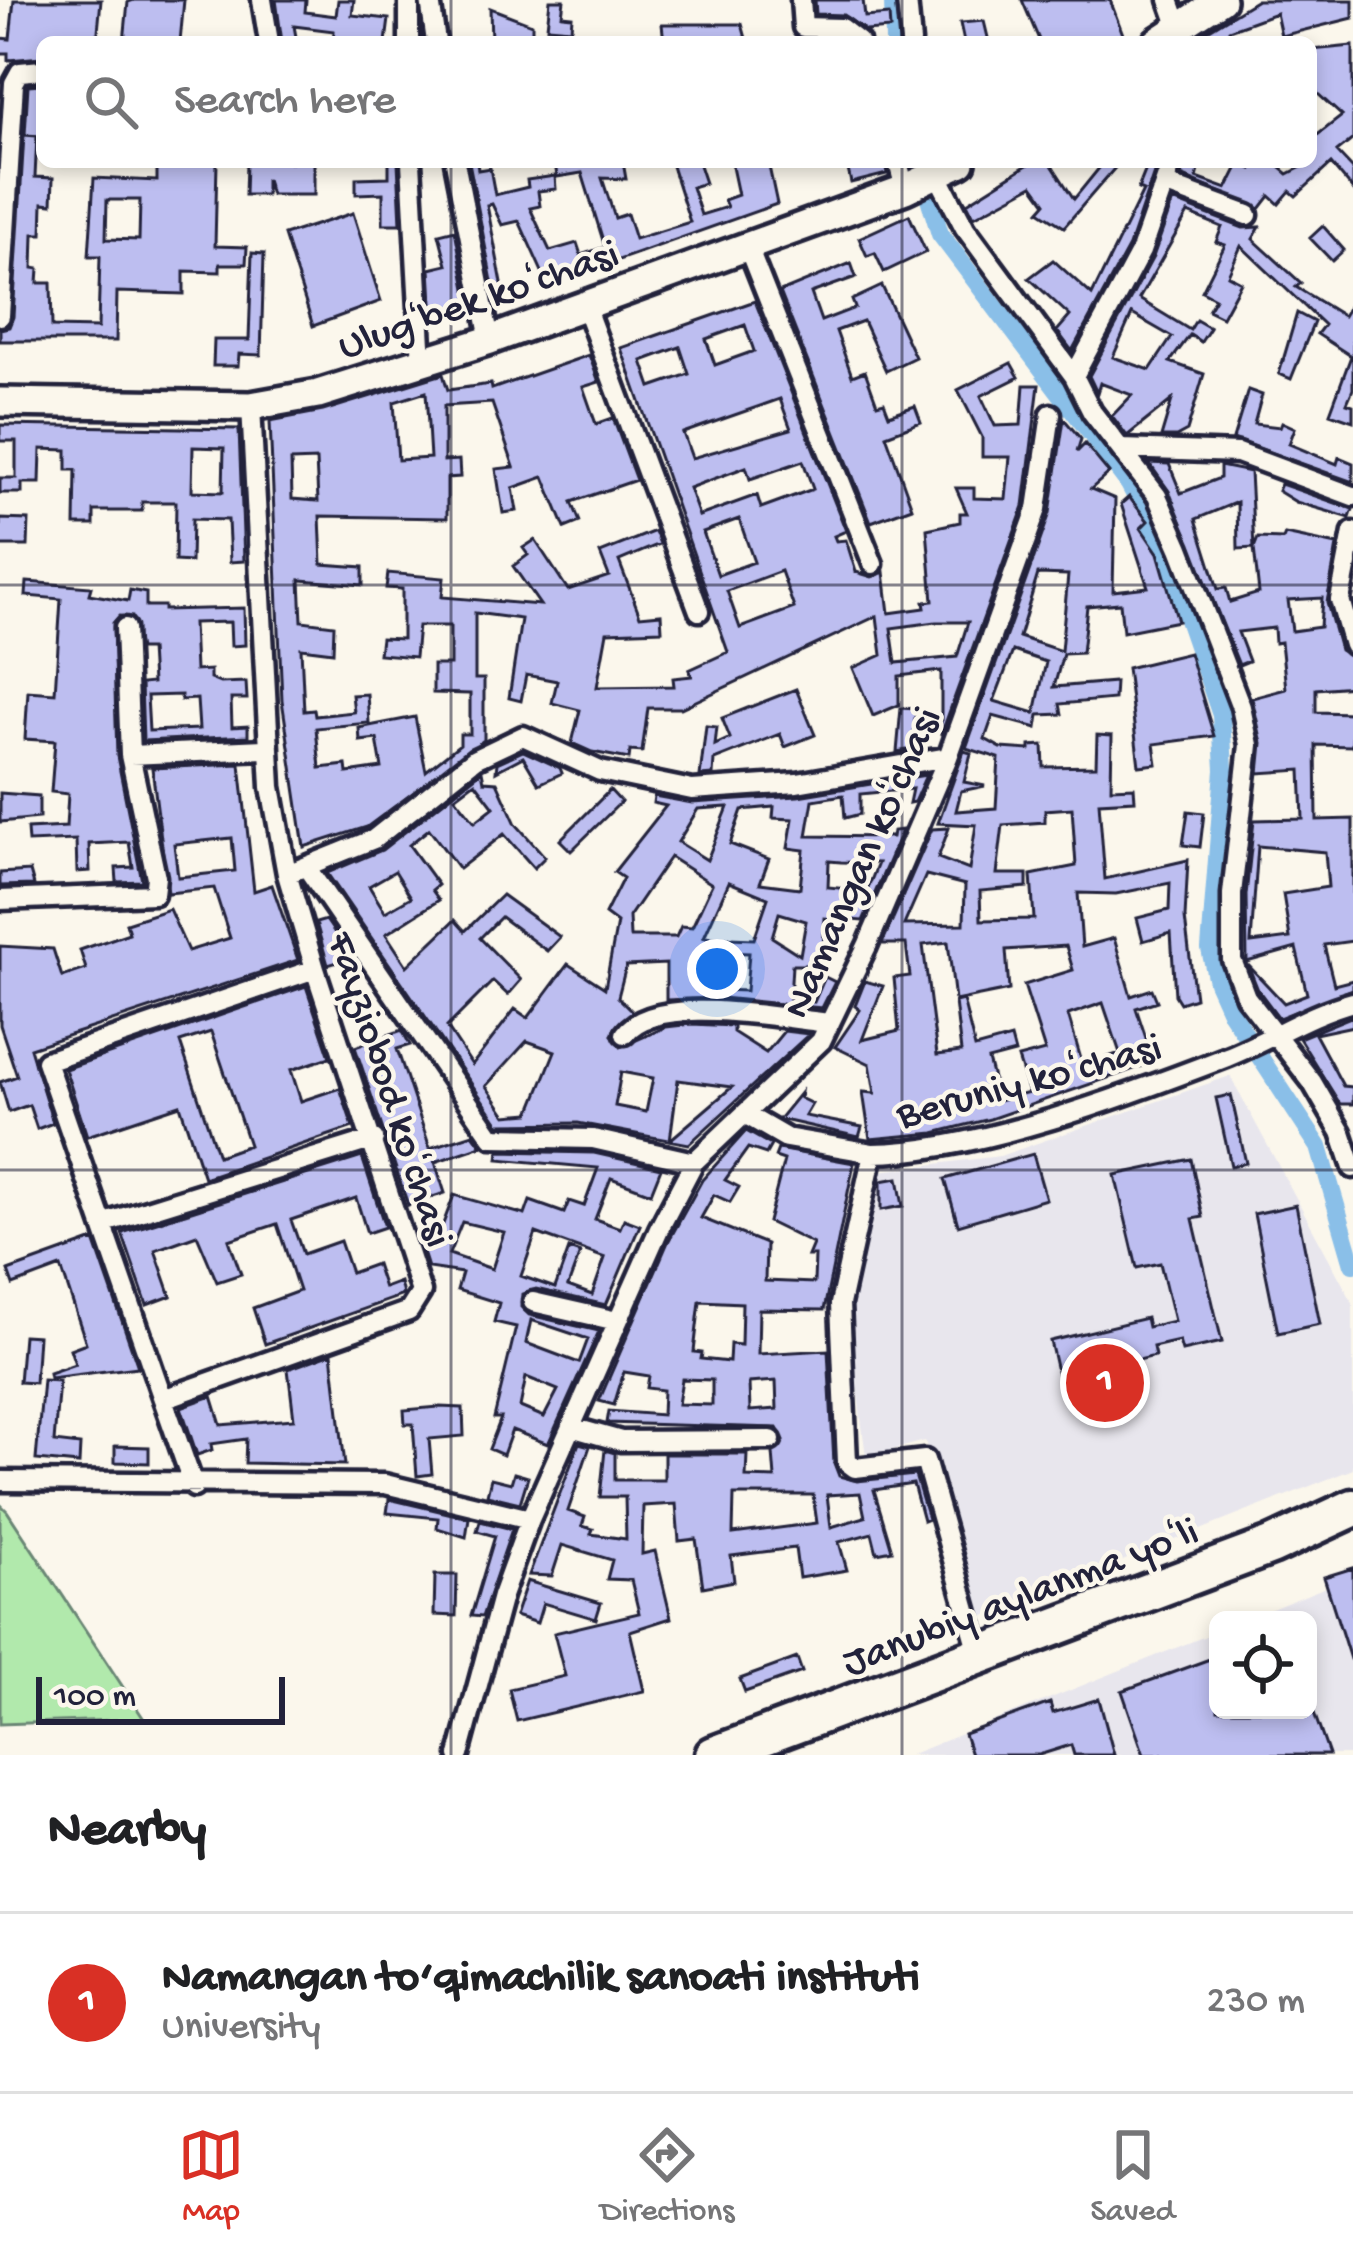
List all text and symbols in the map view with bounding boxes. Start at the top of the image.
search box [36,36,1317,168]
icon: search [78,69,144,135]
text: Search here [174,76,396,129]
street label: Ulugʻbek koʻchasi [333,232,626,374]
street label: Namangan koʻchasi [774,701,955,1027]
street label: Fayziobod koʻchasi [313,926,461,1254]
your location [687,939,747,999]
street label: Beruniy koʻchasi [891,1025,1168,1143]
pin: 1 [1066,1338,1144,1428]
street label: Janubiy aylanma yoʻli [837,1510,1206,1690]
map controls [1209,1611,1317,1719]
button: locate [1209,1611,1317,1719]
scale bar [36,1671,285,1724]
text: 100 m [54,1679,136,1717]
text: Nearby [48,1803,206,1863]
text: Namangan to‘qimachilik sanoati instituti [162,1953,920,2006]
text: 1 [79,1980,95,2026]
text: 230 m [1207,1980,1305,2026]
text: University [162,2006,321,2052]
tab: Map [178,2122,244,2232]
tab: Directions [600,2122,734,2232]
tab: Saved [1090,2122,1175,2232]

